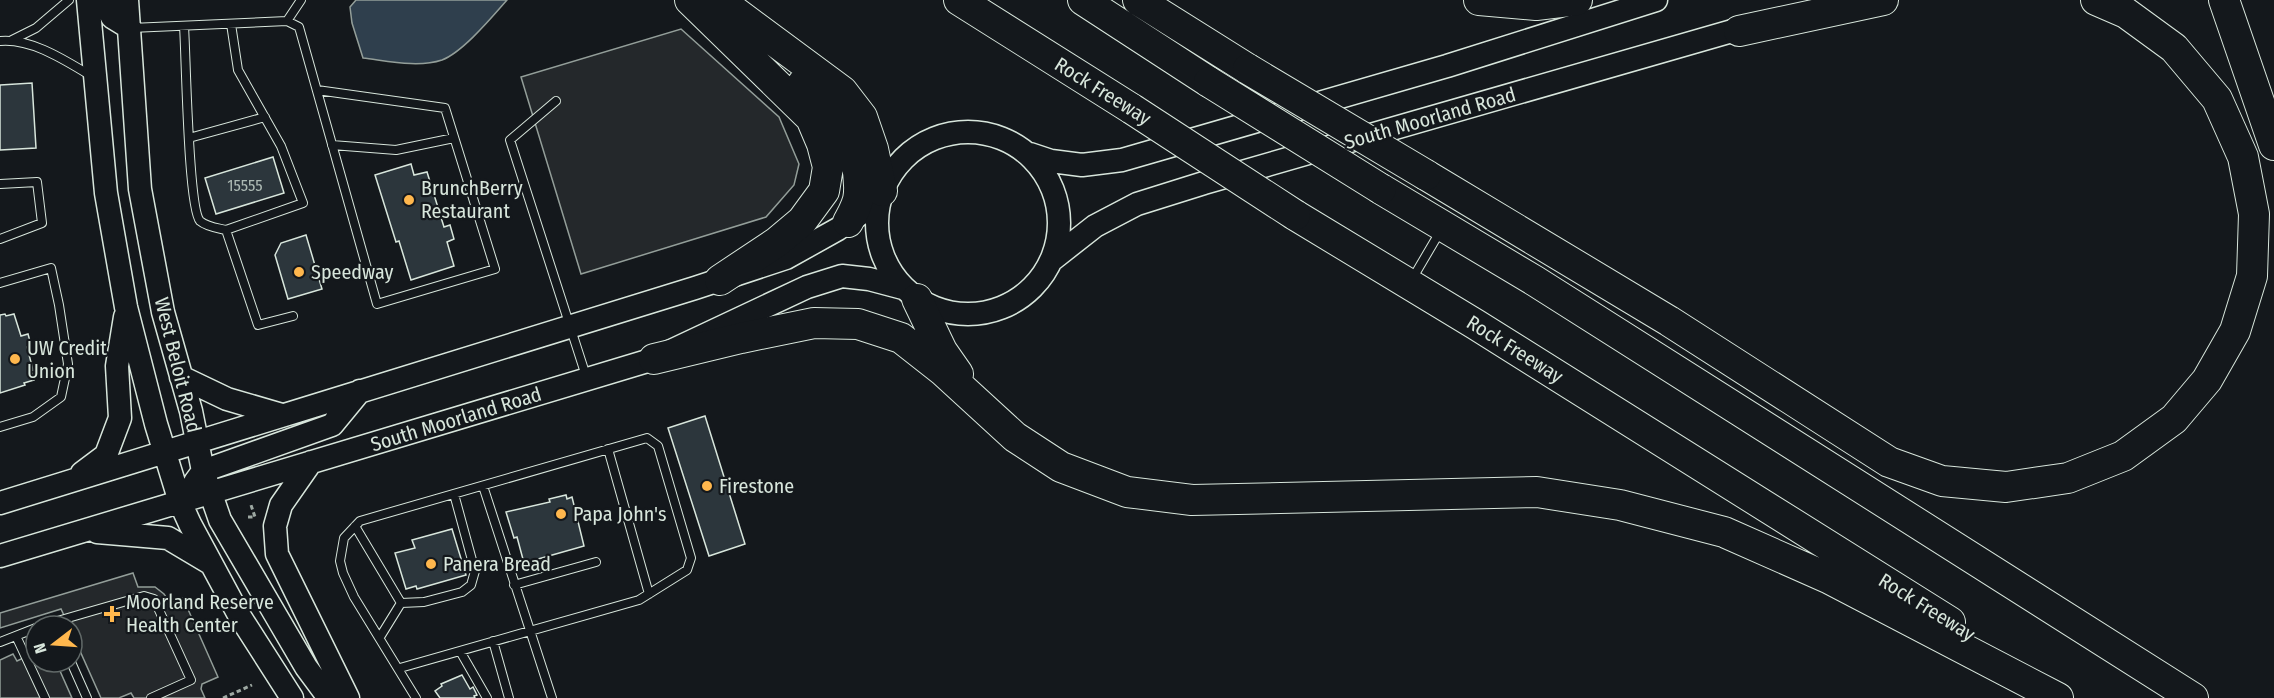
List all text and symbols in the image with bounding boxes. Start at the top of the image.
street label: Rock Freeway [1050,52,1156,130]
street label: South Moorland Road [1341,82,1519,154]
house number: 15555 [227,176,263,195]
place label: BrunchBerry Restaurant [421,176,523,223]
marker: BrunchBerry Restaurant [402,193,416,207]
place label: Speedway [311,260,393,284]
marker: Speedway [292,265,306,279]
street label: West Beloit Road [150,295,206,435]
street label: Rock Freeway [1462,310,1568,388]
place label: UW Credit Union [27,336,107,383]
marker: UW Credit Union [8,352,22,366]
street label: South Moorland Road [368,382,544,456]
place label: Firestone [719,474,794,498]
marker: Firestone [700,479,714,493]
place label: Papa John's [573,502,666,526]
marker: Papa John's [554,507,568,521]
place label: Panera Bread [443,552,551,576]
marker: Panera Bread [424,557,438,571]
street label: Rock Freeway [1874,568,1980,646]
place label: Moorland Reserve Health Center [126,590,274,637]
marker: Moorland Reserve Health Center [103,605,121,623]
north arrow [24,614,84,674]
text: N [30,641,51,656]

